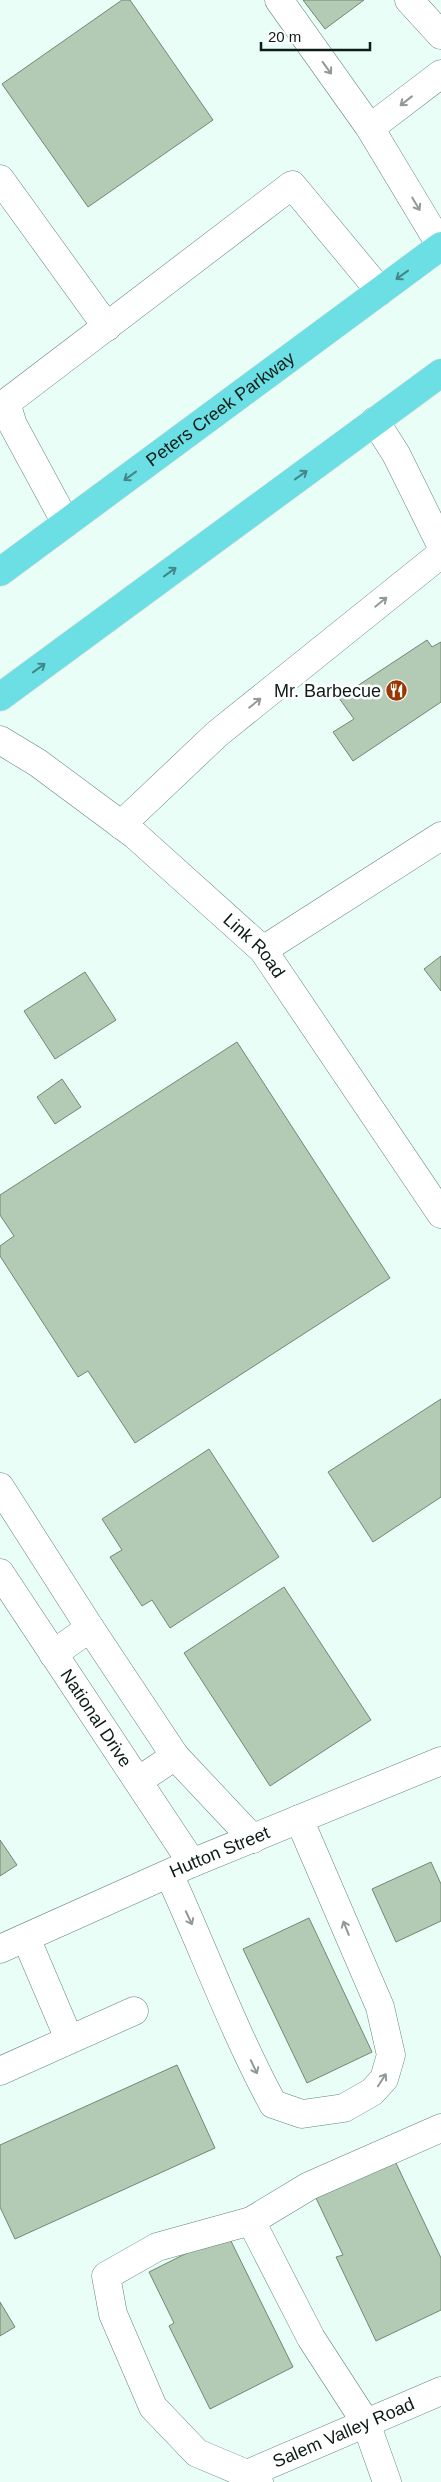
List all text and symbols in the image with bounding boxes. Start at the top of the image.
scale bar [261,20,370,52]
text: 20 m [268,28,301,45]
one-way arrow [322,61,332,75]
one-way arrow [399,96,413,106]
one-way arrow [411,197,421,211]
one-way arrow [396,270,409,281]
street label: Peters Creek Parkway [142,348,298,470]
one-way arrow [124,470,137,481]
one-way arrow [294,470,307,481]
one-way arrow [163,567,177,577]
one-way arrow [375,596,388,607]
one-way arrow [32,663,46,673]
restaurant icon: Mr. Barbecue [385,679,409,703]
place label: Mr. Barbecue [274,681,381,701]
one-way arrow [248,698,261,709]
street label: Link Road [219,909,289,982]
street label: National Drive [56,1665,136,1771]
street label: Hutton Street [166,1822,272,1882]
one-way arrow [185,1910,194,1925]
one-way arrow [340,1921,350,1936]
one-way arrow [250,2059,259,2074]
one-way arrow [376,2073,387,2087]
street label: Salem Valley Road [270,2394,417,2472]

